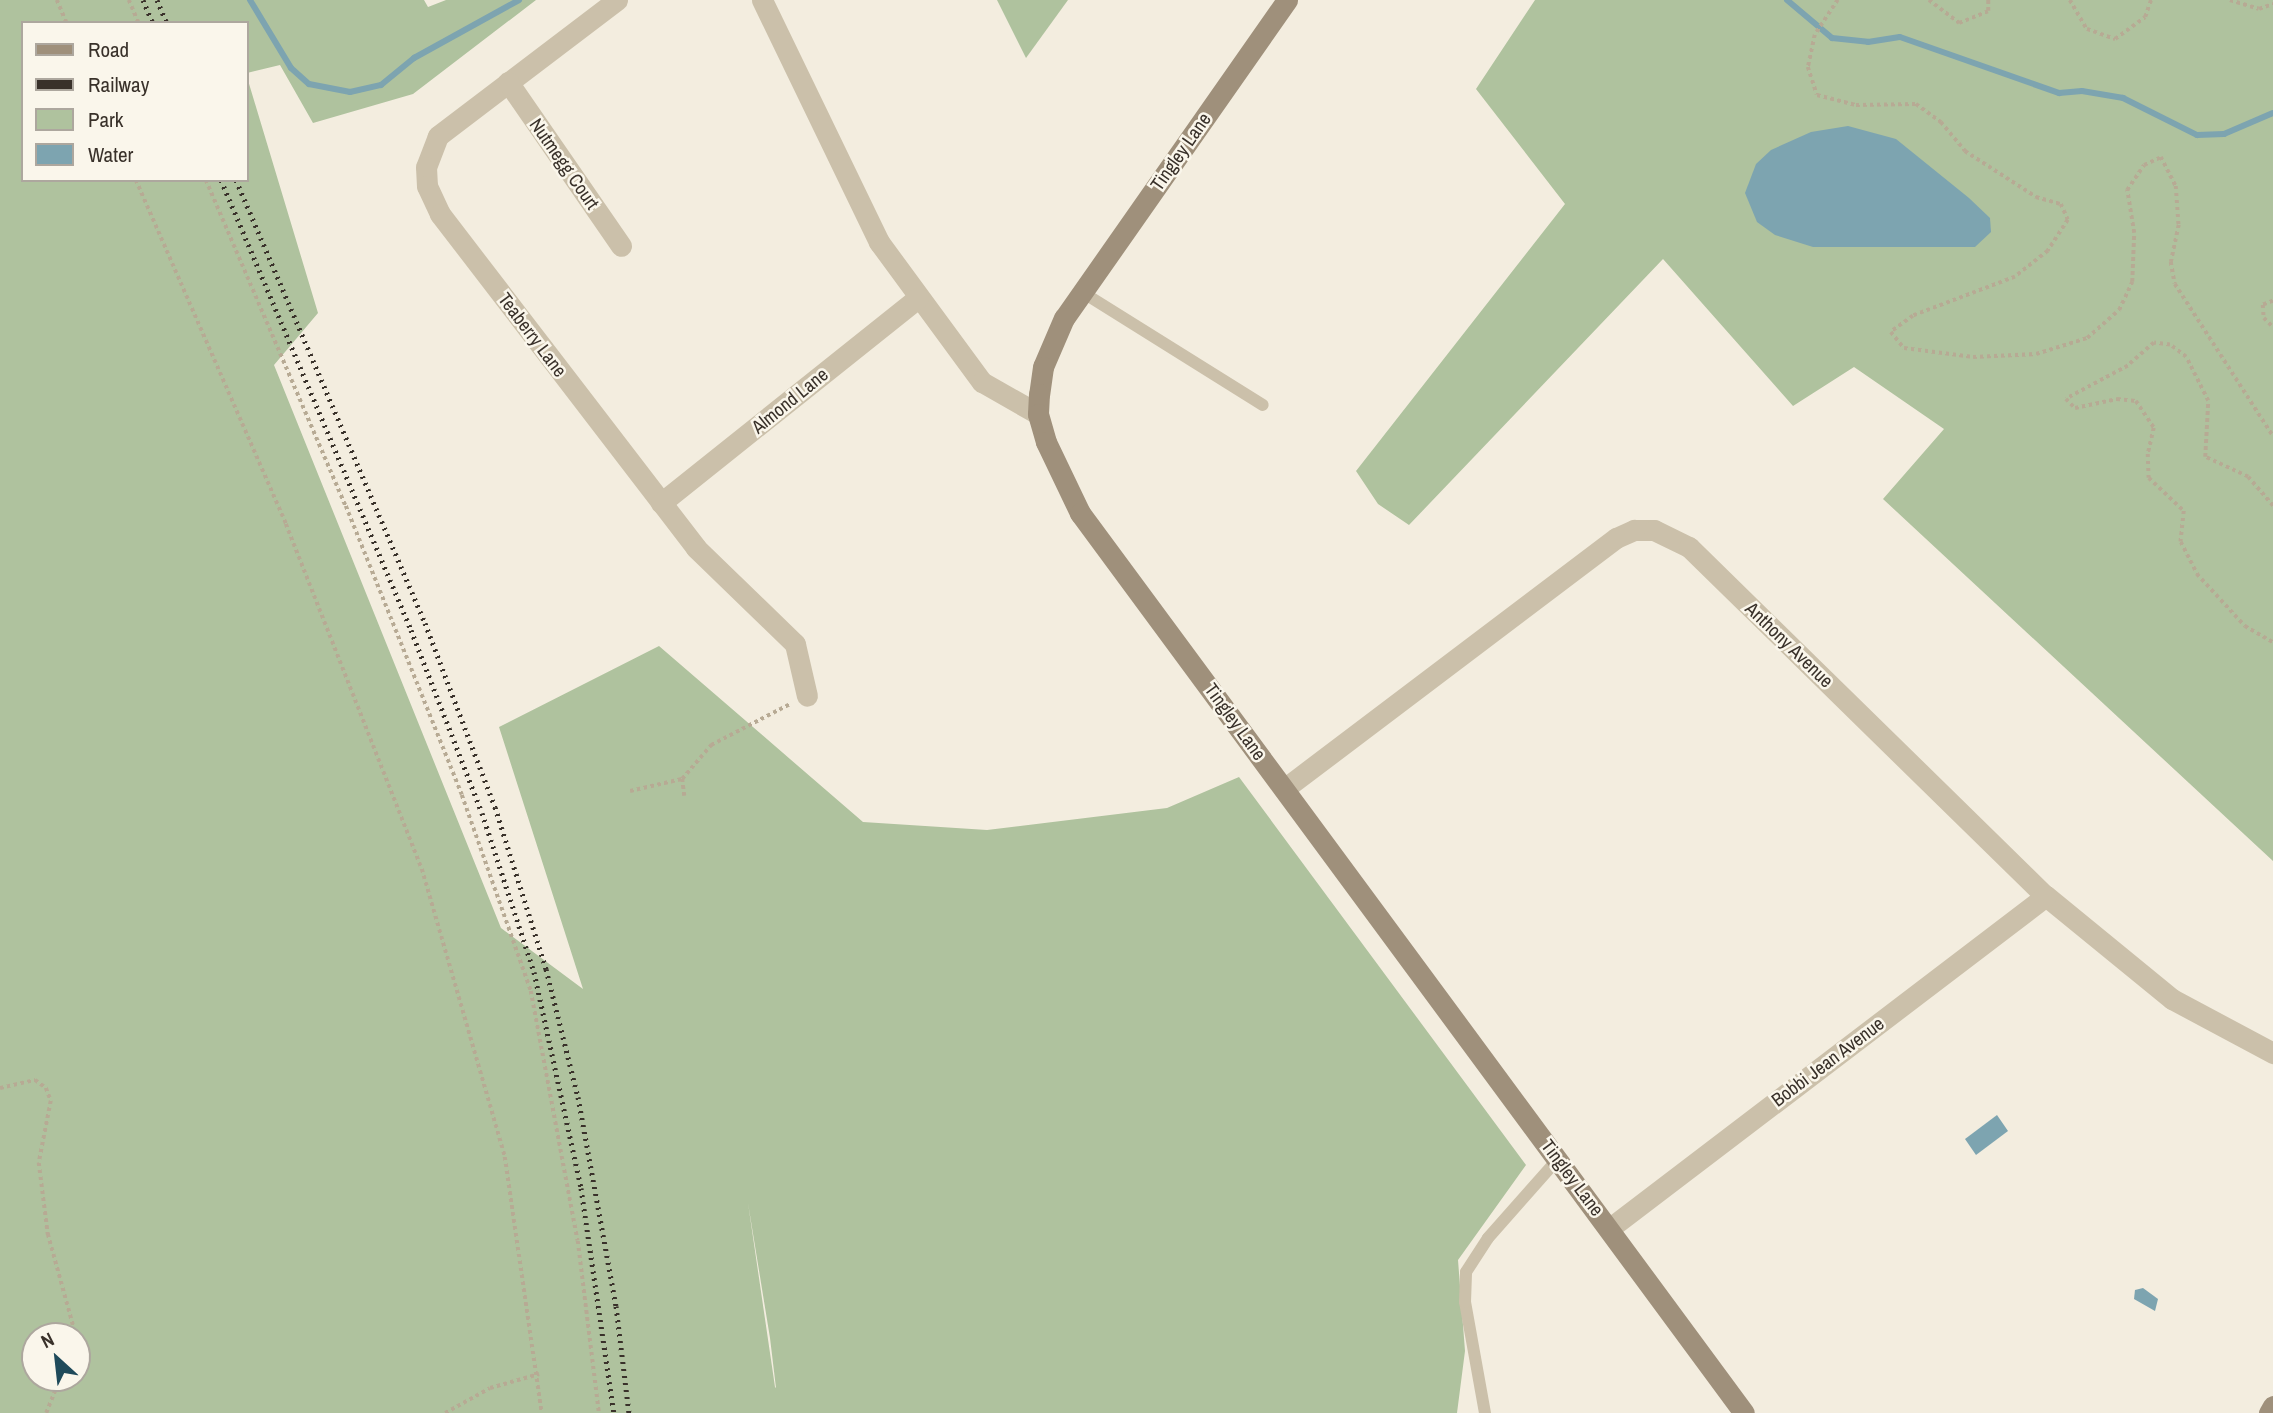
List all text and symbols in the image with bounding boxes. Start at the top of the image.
legend [21,21,248,182]
text: Road [88,35,129,64]
text: Railway [88,70,149,99]
text: Park [88,105,123,134]
street label: Tingley Lane [1146,109,1216,195]
street label: Nutmegg Court [524,114,604,214]
text: Water [88,140,133,169]
street label: Teaberry Lane [493,288,571,382]
street label: Almond Lane [747,363,833,439]
street label: Anthony Avenue [1740,597,1838,693]
street label: Tingley Lane [1199,679,1271,765]
street label: Bobbi Jean Avenue [1767,1012,1889,1112]
street label: Tingley Lane [1536,1135,1608,1221]
north arrow [21,1322,91,1392]
text: N [36,1326,58,1354]

